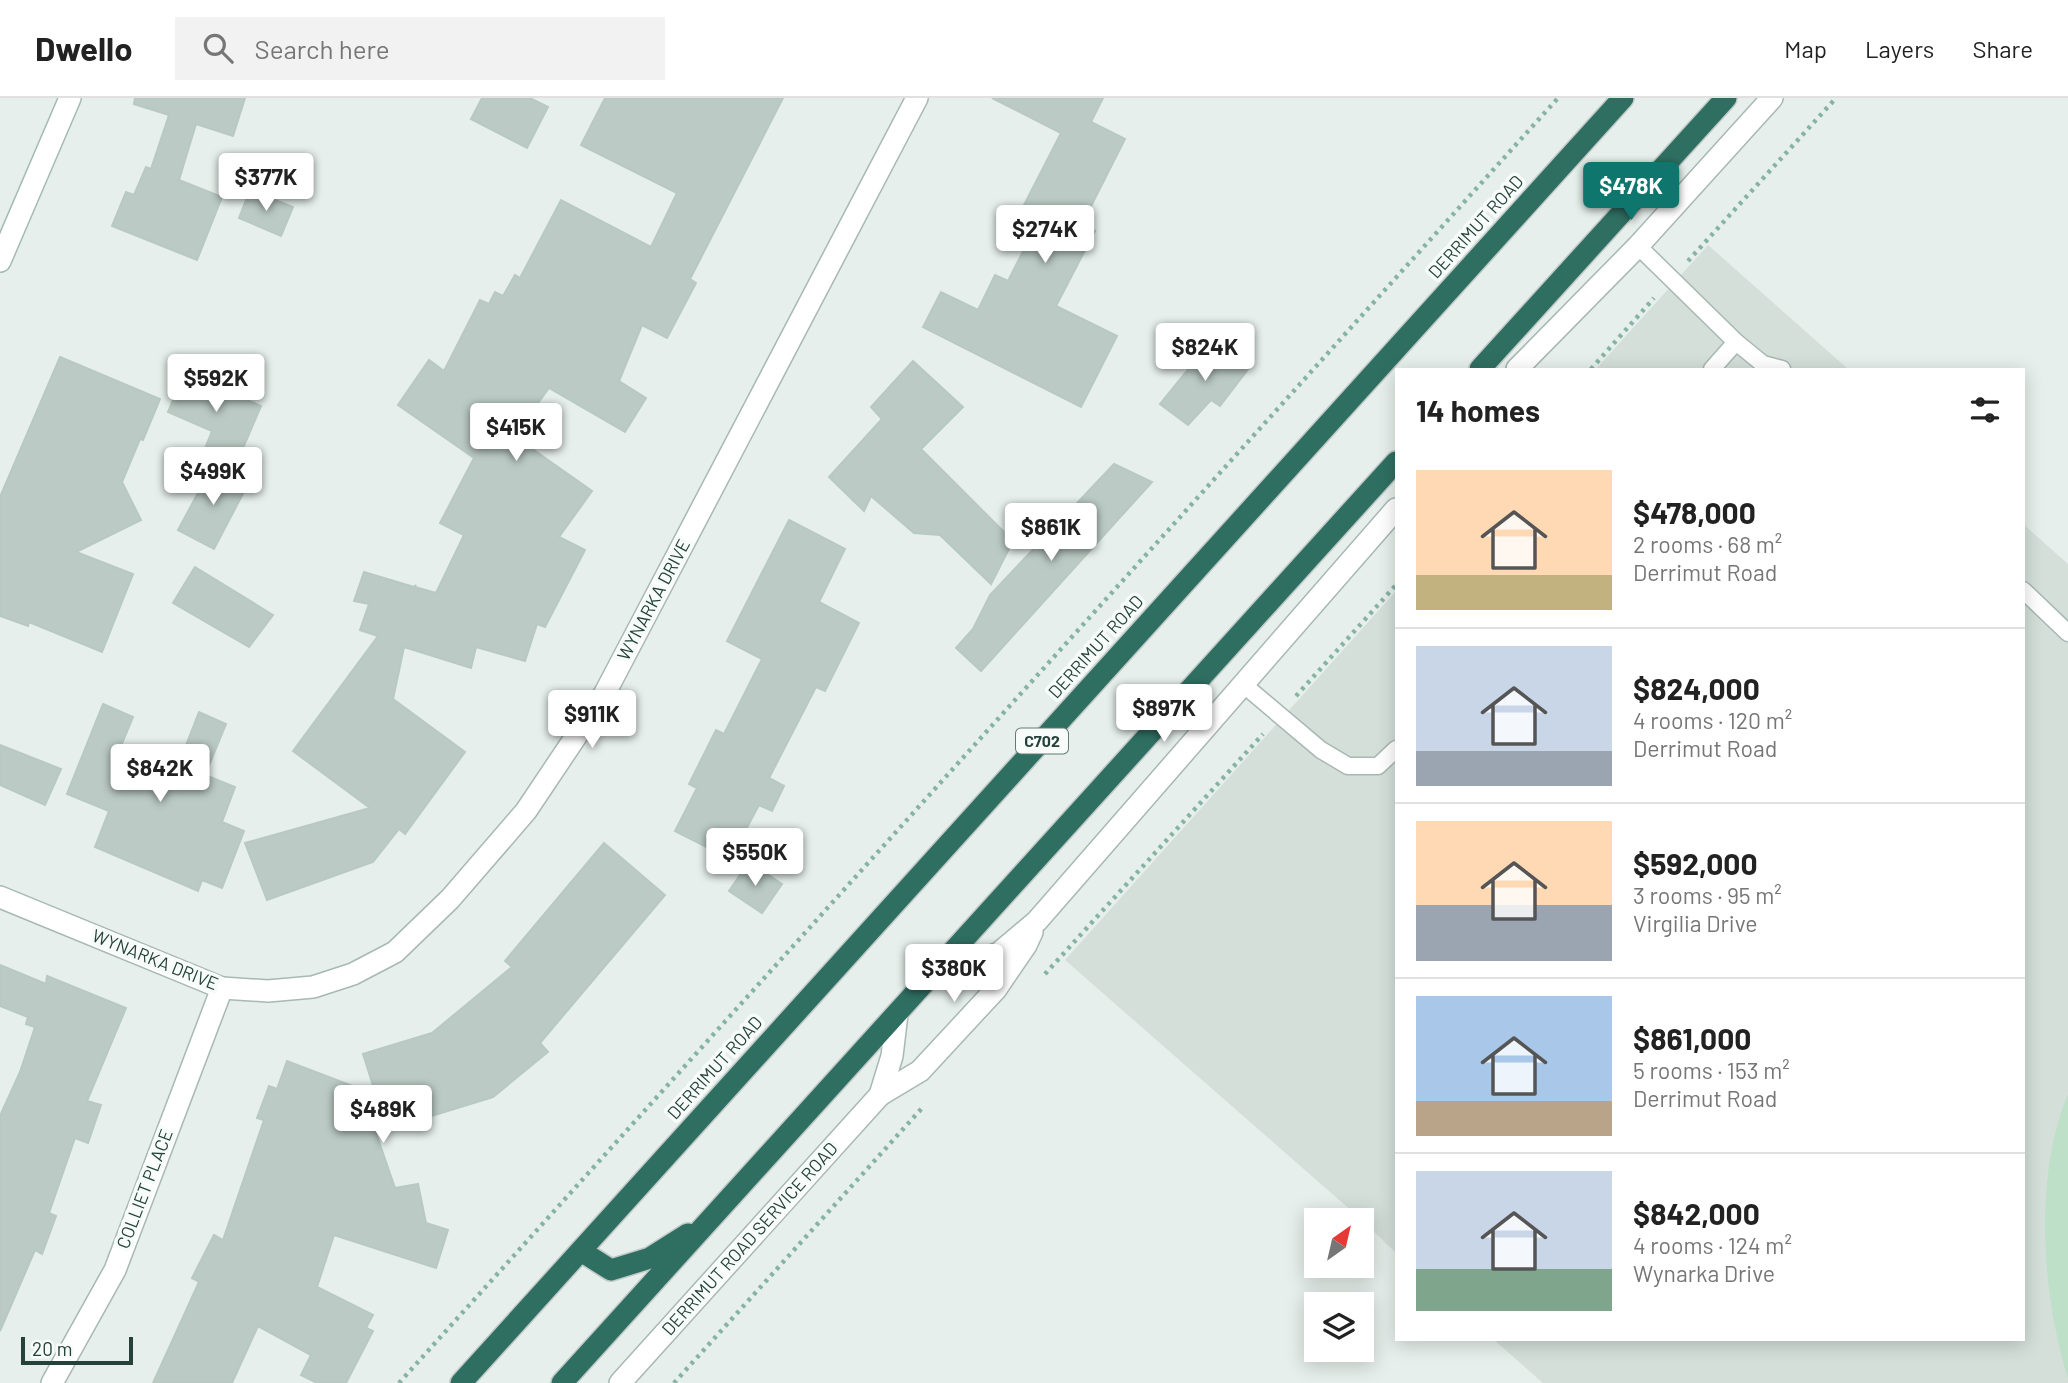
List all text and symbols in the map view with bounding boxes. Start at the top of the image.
search box [175,17,665,80]
text: Dwello [35,28,133,68]
icon: search [199,29,237,67]
text: Search here [255,33,390,64]
text: Map [1784,34,1827,63]
text: Layers [1865,34,1934,63]
text: Share [1972,34,2033,63]
pin: $377K [217,153,315,213]
text: $377K [235,162,297,190]
pin: $478K [1582,162,1680,222]
street label: DERRIMUT ROAD [1423,170,1527,282]
text: $478K [1599,171,1663,199]
pin: $274K [996,206,1094,265]
text: $274K [1012,214,1078,242]
pin: $824K [1156,324,1254,383]
text: $824K [1172,332,1238,360]
pin: $592K [167,354,265,414]
text: $592K [183,363,249,391]
icon: filters [1966,391,2004,429]
text: 14 homes [1416,392,1540,428]
pin: $415K [467,404,565,463]
text: $415K [486,412,546,440]
pin: $499K [164,448,262,507]
text: $499K [180,456,246,484]
text: $478,000 [1633,494,1756,530]
icon: home [1472,498,1556,582]
pin: $861K [1002,504,1100,563]
text: $861K [1021,512,1081,540]
text: 2 rooms · 68 m² [1633,530,1782,558]
street label: WYNARKA DRIVE [612,535,694,664]
text: Derrimut Road [1633,558,1777,586]
street label: DERRIMUT ROAD [1043,590,1147,702]
text: $824,000 [1633,670,1760,706]
icon: home [1472,674,1556,758]
pin: $897K [1115,684,1213,744]
pin: $911K [543,690,641,750]
text: $897K [1132,693,1196,721]
text: $911K [564,699,620,727]
text: 4 rooms · 120 m² [1633,706,1792,734]
road number: C702 [1016,728,1068,754]
text: Derrimut Road [1633,734,1777,762]
pin: $842K [111,744,209,804]
text: $842K [127,753,193,781]
pin: $550K [706,828,804,888]
text: $550K [722,837,788,865]
text: $592,000 [1633,845,1758,881]
icon: home [1472,849,1556,933]
text: 3 rooms · 95 m² [1633,881,1782,909]
text: Virgilia Drive [1633,909,1757,937]
street label: WYNARKA DRIVE [89,924,222,994]
pin: $380K [905,944,1003,1004]
text: $380K [921,953,987,981]
street label: DERRIMUT ROAD [662,1011,766,1123]
text: $861,000 [1633,1020,1751,1056]
icon: home [1472,1024,1556,1108]
text: 5 rooms · 153 m² [1633,1056,1790,1084]
text: Derrimut Road [1633,1084,1777,1112]
pin: $489K [334,1086,432,1145]
text: $489K [350,1094,416,1122]
street label: COLLIET PLACE [111,1126,177,1251]
street label: DERRIMUT ROAD SERVICE ROAD [657,1137,842,1339]
text: $842,000 [1633,1195,1760,1231]
icon: home [1472,1199,1556,1283]
north arrow [1304,1208,1374,1278]
map controls [1304,1208,1374,1362]
text: 4 rooms · 124 m² [1633,1231,1792,1259]
text: Wynarka Drive [1633,1259,1775,1287]
button: layers [1304,1292,1374,1362]
scale bar [21,1334,133,1366]
text: 20 m [32,1337,72,1360]

